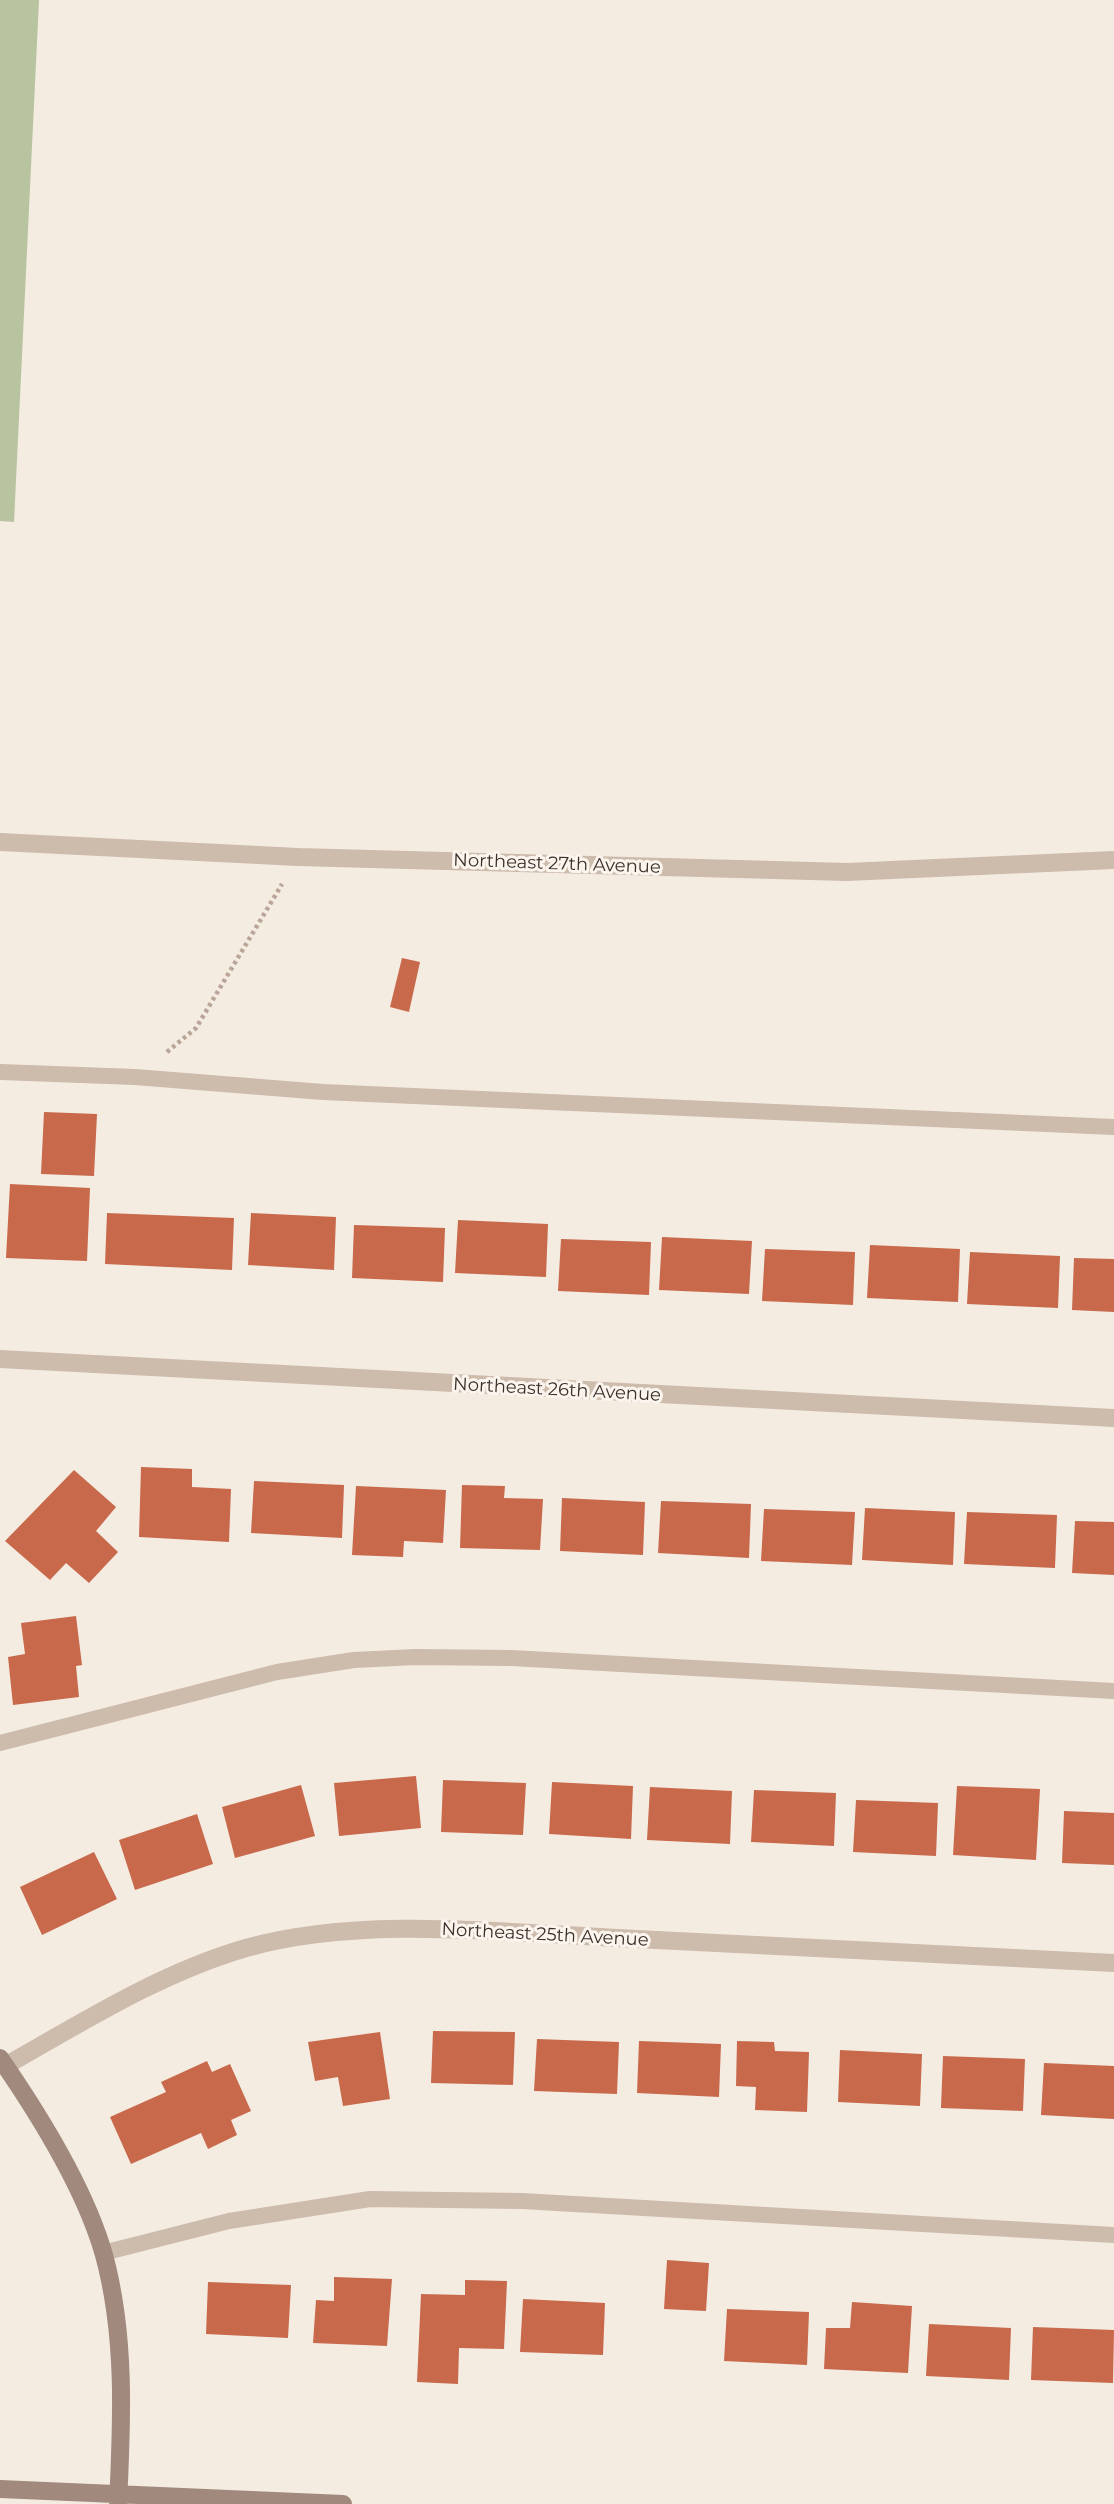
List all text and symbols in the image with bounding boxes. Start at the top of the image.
street label: Northeast 27th Avenue [453,850,661,878]
street label: Northeast 26th Avenue [452,1374,662,1406]
street label: Northeast 25th Avenue [441,1919,649,1951]

